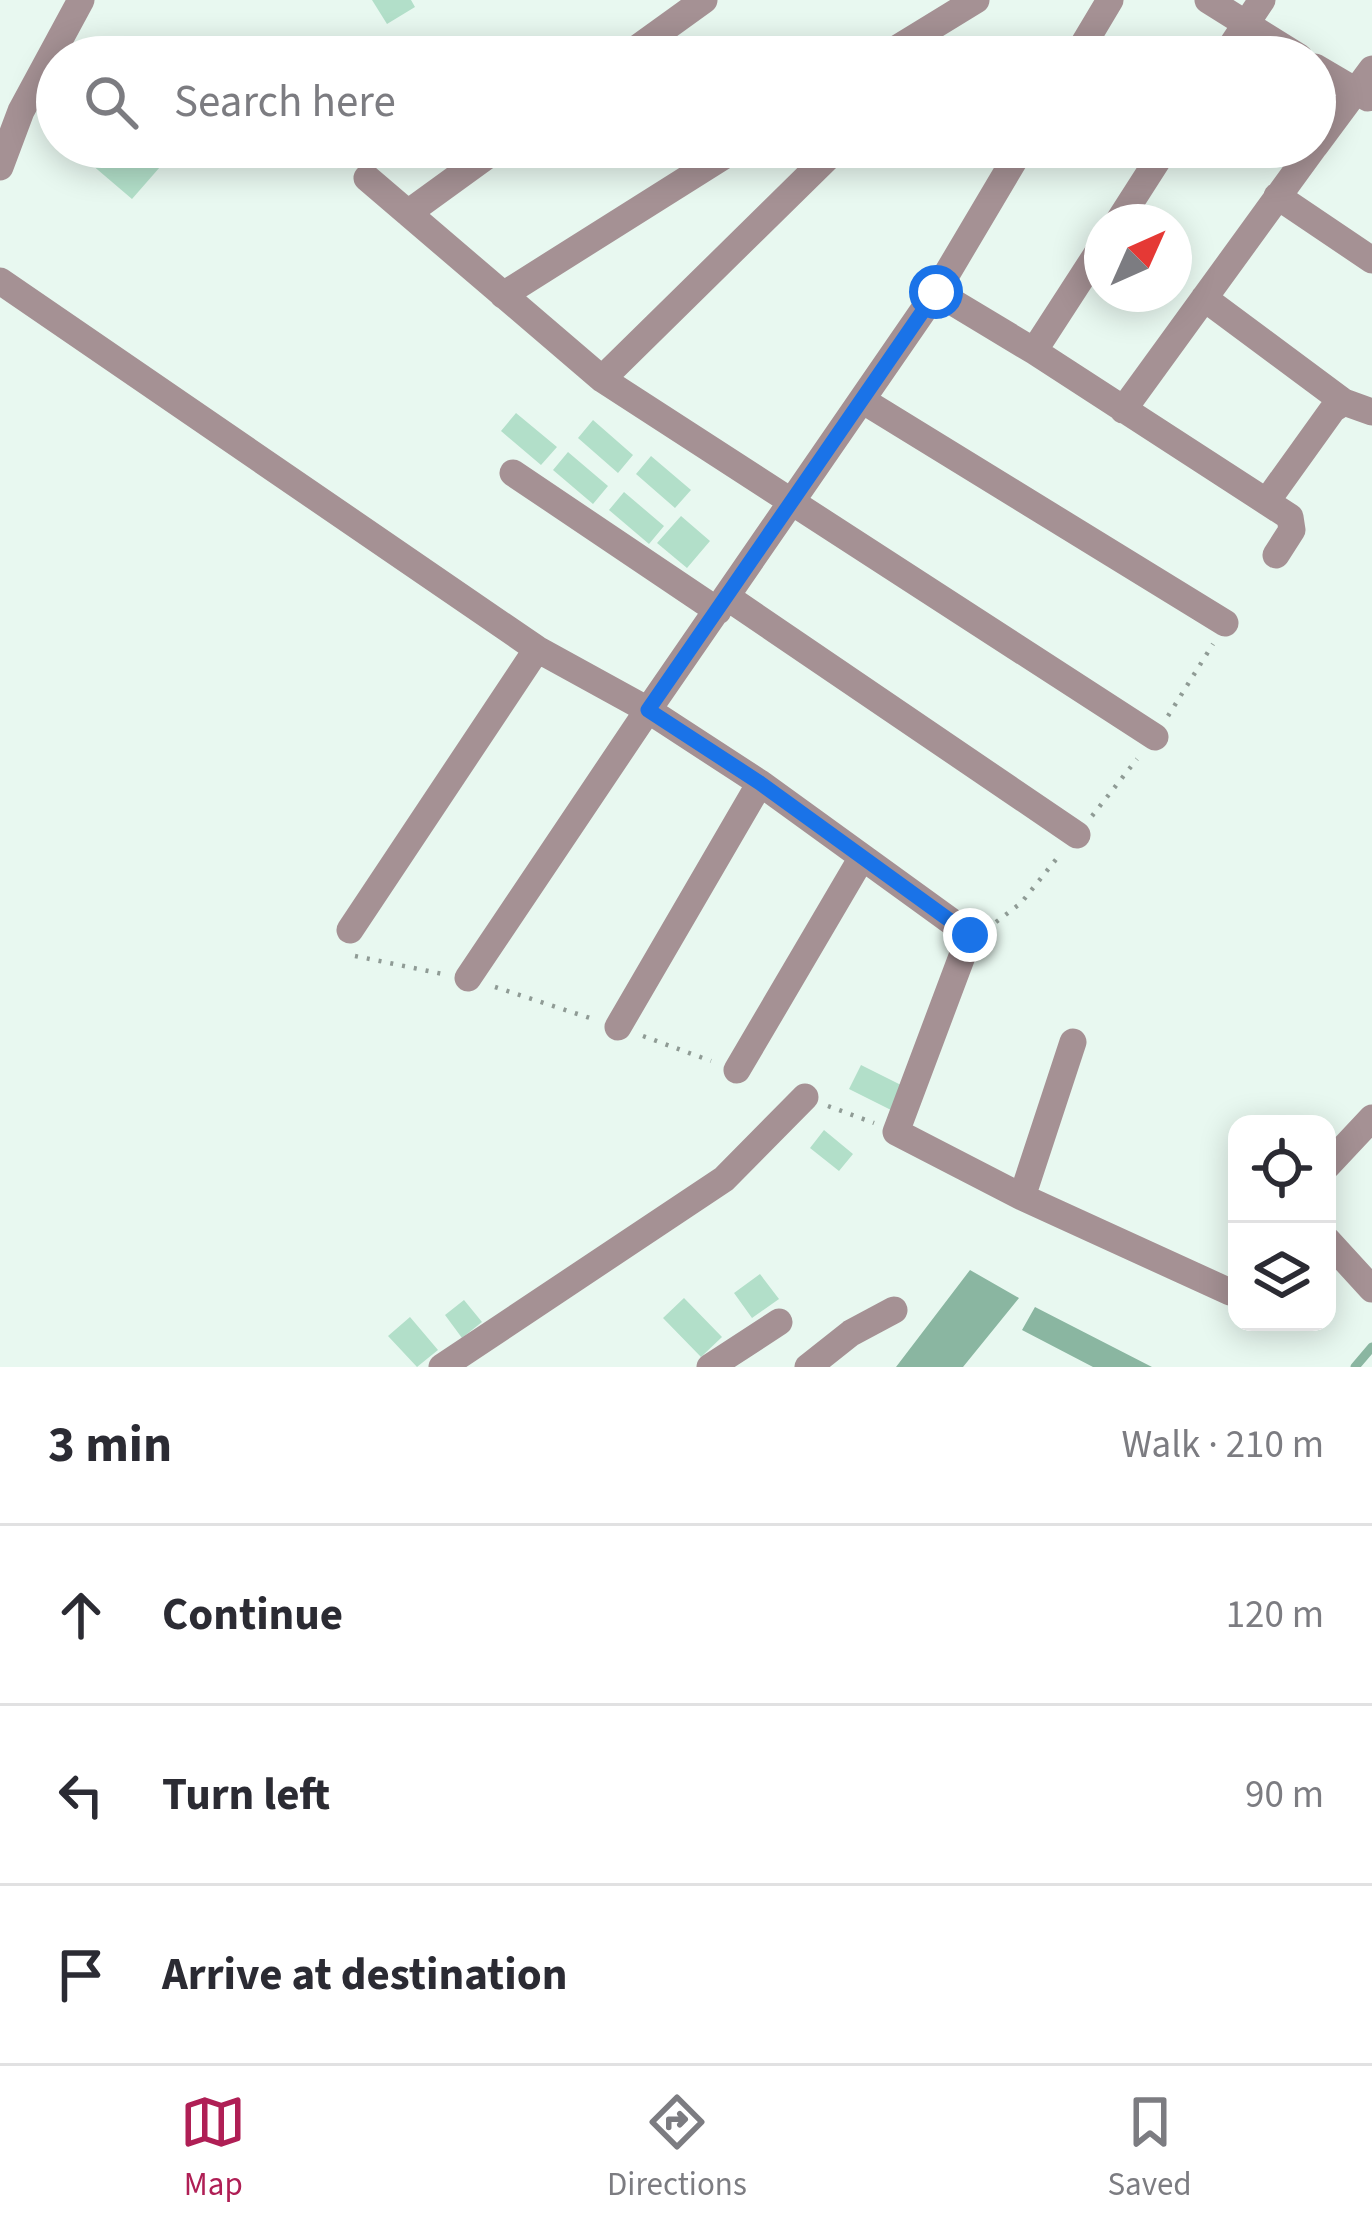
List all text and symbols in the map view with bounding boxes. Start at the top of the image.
search box [36,36,1336,168]
icon: search [78,69,144,135]
text: Search here [174,70,396,134]
north arrow [1084,204,1192,312]
route start [909,265,963,319]
route end [943,908,997,962]
map controls [1228,1115,1336,1331]
button: locate [1228,1115,1336,1223]
button: layers [1228,1223,1336,1331]
text: 3 min [48,1409,172,1481]
text: Walk · 210 m [1121,1417,1324,1473]
icon: ahead [48,1582,114,1648]
text: Continue [162,1583,343,1647]
text: 120 m [1226,1587,1324,1643]
icon: left [48,1762,114,1828]
text: Turn left [162,1763,330,1827]
text: 90 m [1245,1767,1324,1823]
icon: arrive [48,1942,114,2008]
text: Arrive at destination [162,1943,567,2007]
tab: Map [180,2089,246,2208]
tab: Directions [607,2089,747,2208]
tab: Saved [1107,2089,1192,2208]

